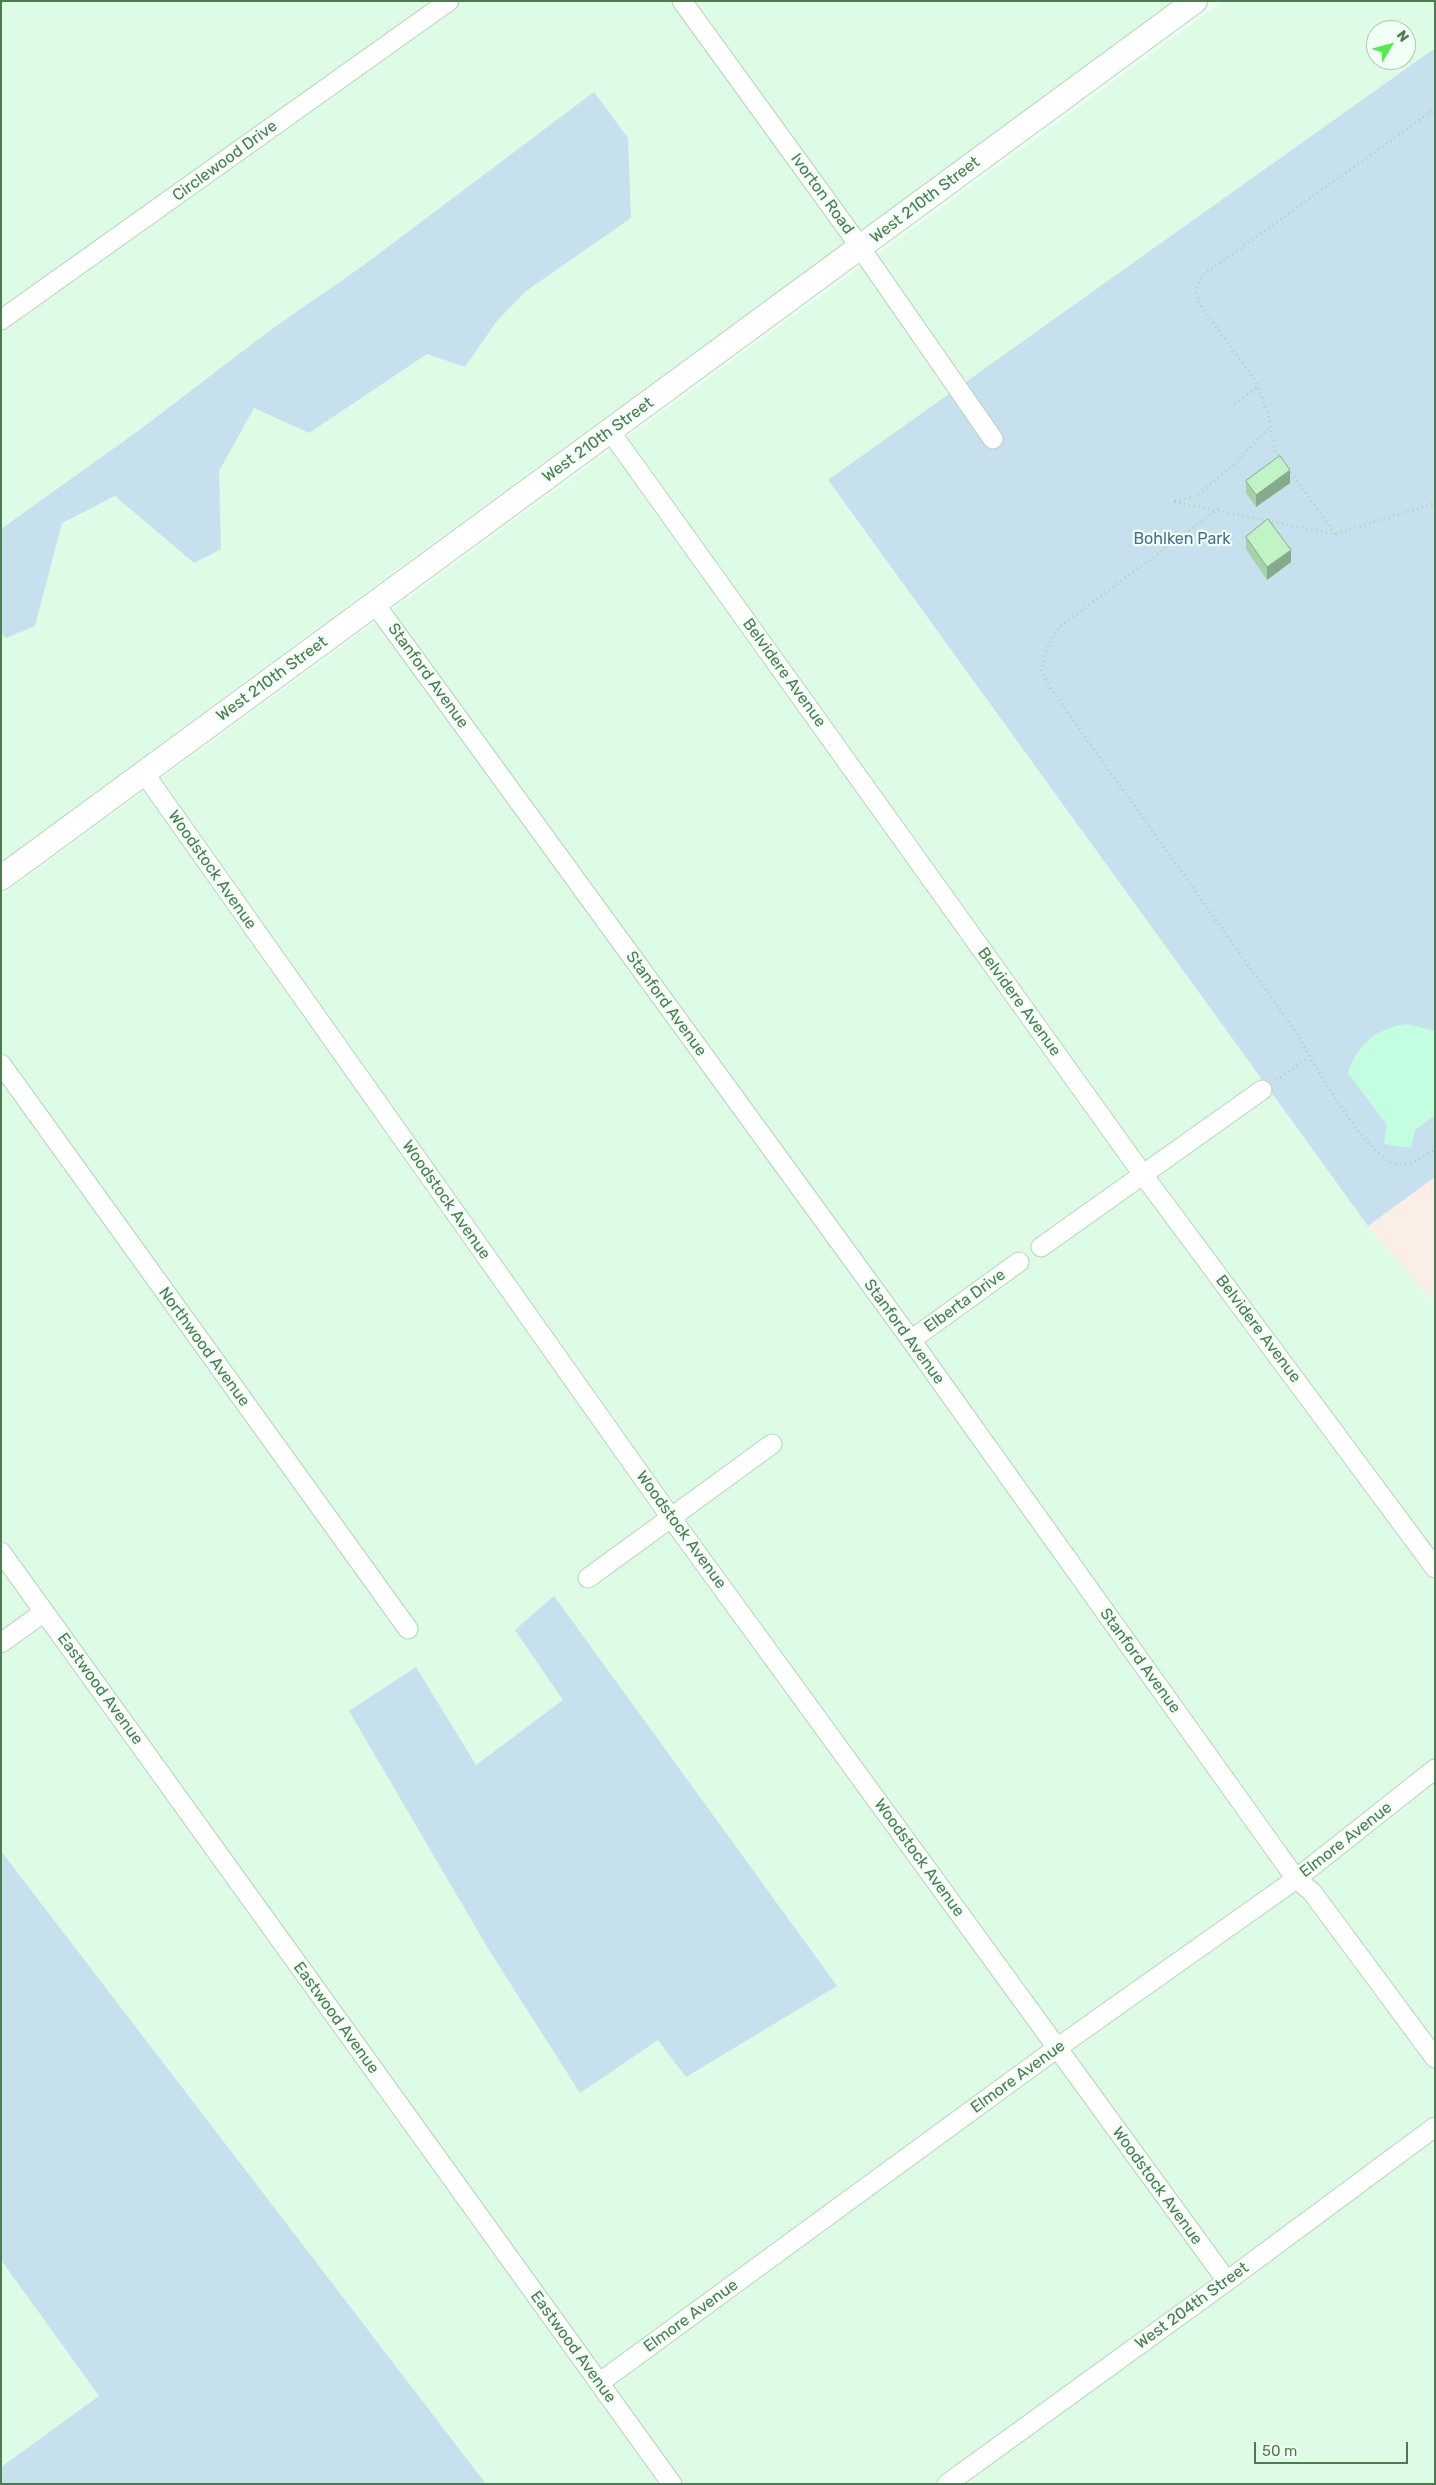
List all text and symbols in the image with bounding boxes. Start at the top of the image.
north arrow [1366,20,1416,70]
text: N [1393,27,1412,45]
street label: Circlewood Drive [169,117,281,205]
street label: Ivorton Road [786,150,858,238]
street label: West 210th Street [866,153,984,247]
street label: West 210th Street [539,393,657,487]
park label: Bohlken Park [1133,529,1231,549]
street label: Belvidere Avenue [738,615,830,731]
street label: Stanford Avenue [383,620,473,732]
street label: West 210th Street [213,632,331,726]
street label: Woodstock Avenue [164,807,260,933]
street label: Belvidere Avenue [973,944,1065,1060]
street label: Stanford Avenue [621,948,711,1060]
street label: Woodstock Avenue [398,1137,494,1263]
street label: Elberta Drive [921,1265,1009,1337]
street label: Belvidere Avenue [1211,1271,1305,1387]
street label: Stanford Avenue [859,1276,949,1388]
street label: Northwood Avenue [154,1284,254,1410]
street label: Woodstock Avenue [632,1467,730,1593]
street label: Stanford Avenue [1095,1605,1185,1717]
street label: Eastwood Avenue [53,1629,147,1749]
street label: Woodstock Avenue [870,1795,968,1921]
street label: Elmore Avenue [1296,1798,1396,1882]
street label: Eastwood Avenue [289,1958,383,2078]
street label: Elmore Avenue [967,2036,1069,2118]
street label: Woodstock Avenue [1108,2123,1206,2249]
street label: West 204th Street [1132,2258,1252,2354]
street label: Elmore Avenue [640,2275,742,2357]
street label: Eastwood Avenue [526,2287,620,2407]
scale bar [1256,2432,1410,2464]
text: 50 m [1262,2442,1297,2460]

